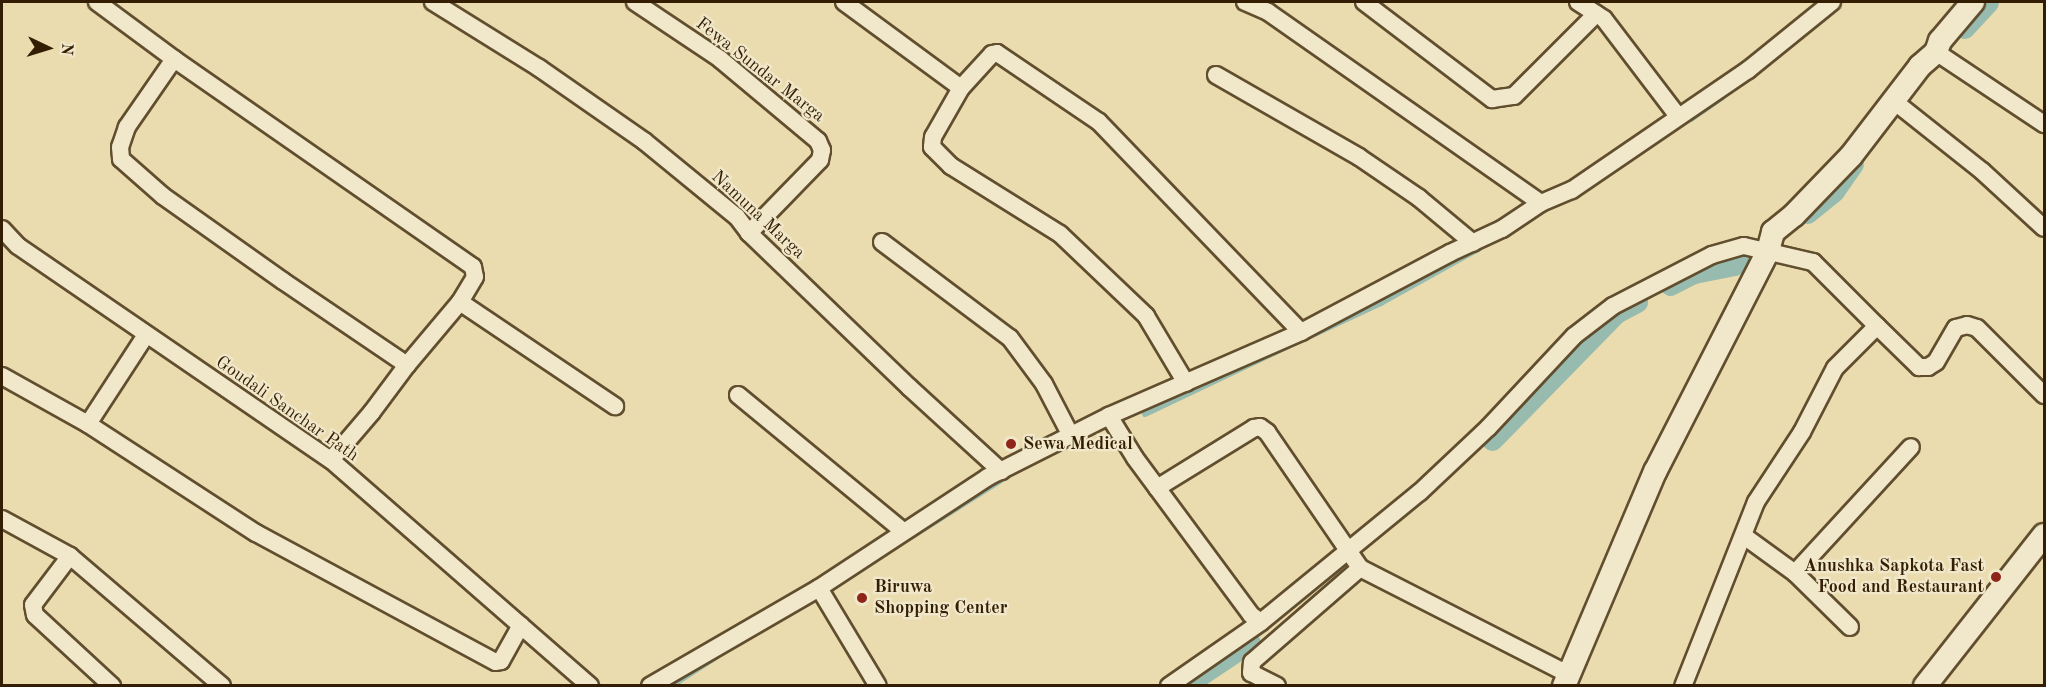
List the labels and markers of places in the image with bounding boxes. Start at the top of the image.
place label: Sewa Medical [1023,433,1133,455]
marker: Sewa Medical [1004,437,1018,451]
place label: Anushka Sapkota Fast Food and Restaurant [1804,556,1984,598]
marker: Anushka Sapkota Fast Food and Restaurant [1989,570,2003,584]
place label: Biruwa Shopping Center [874,577,1007,620]
marker: Biruwa Shopping Center [855,591,869,605]

